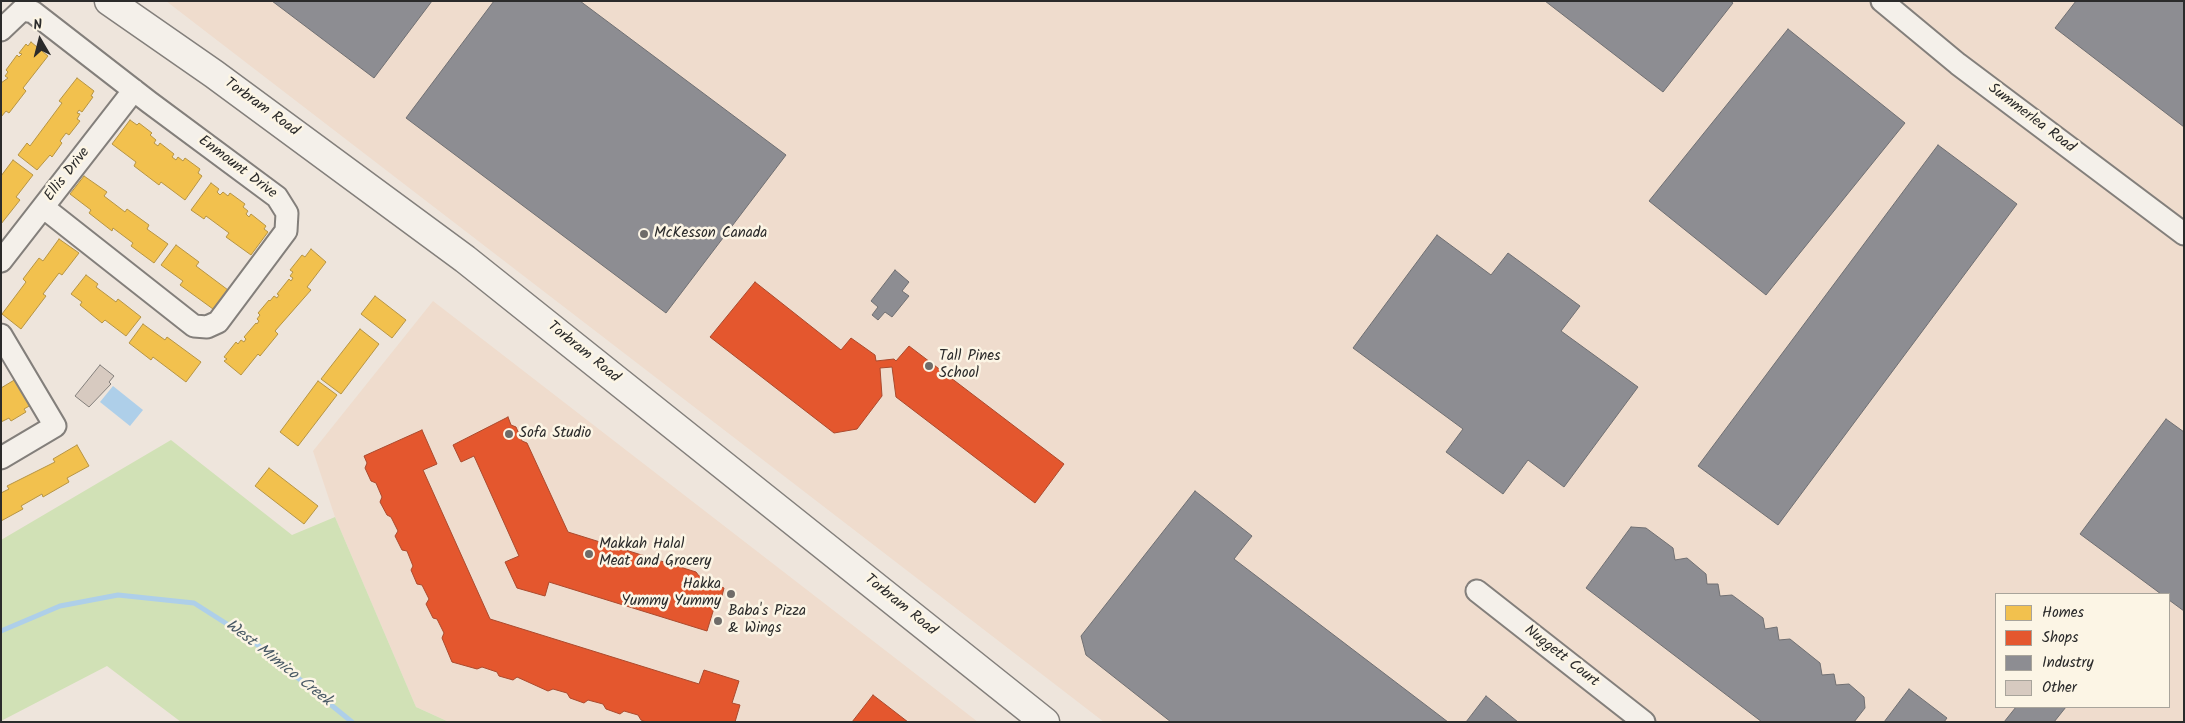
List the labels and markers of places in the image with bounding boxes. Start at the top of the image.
place label: McKesson Canada [654,225,767,243]
marker: McKesson Canada [638,228,650,240]
place label: Tall Pines School [939,348,1000,383]
marker: Tall Pines School [923,360,935,372]
place label: Sofa Studio [519,425,591,443]
marker: Sofa Studio [503,428,515,440]
place label: Makkah Halal Meat and Grocery [599,536,711,571]
marker: Makkah Halal Meat and Grocery [583,548,595,560]
place label: Hakka Yummy Yummy [621,576,721,611]
marker: Hakka Yummy Yummy [725,588,737,600]
place label: Baba's Pizza & Wings [728,603,806,638]
marker: Baba's Pizza & Wings [712,615,724,627]

